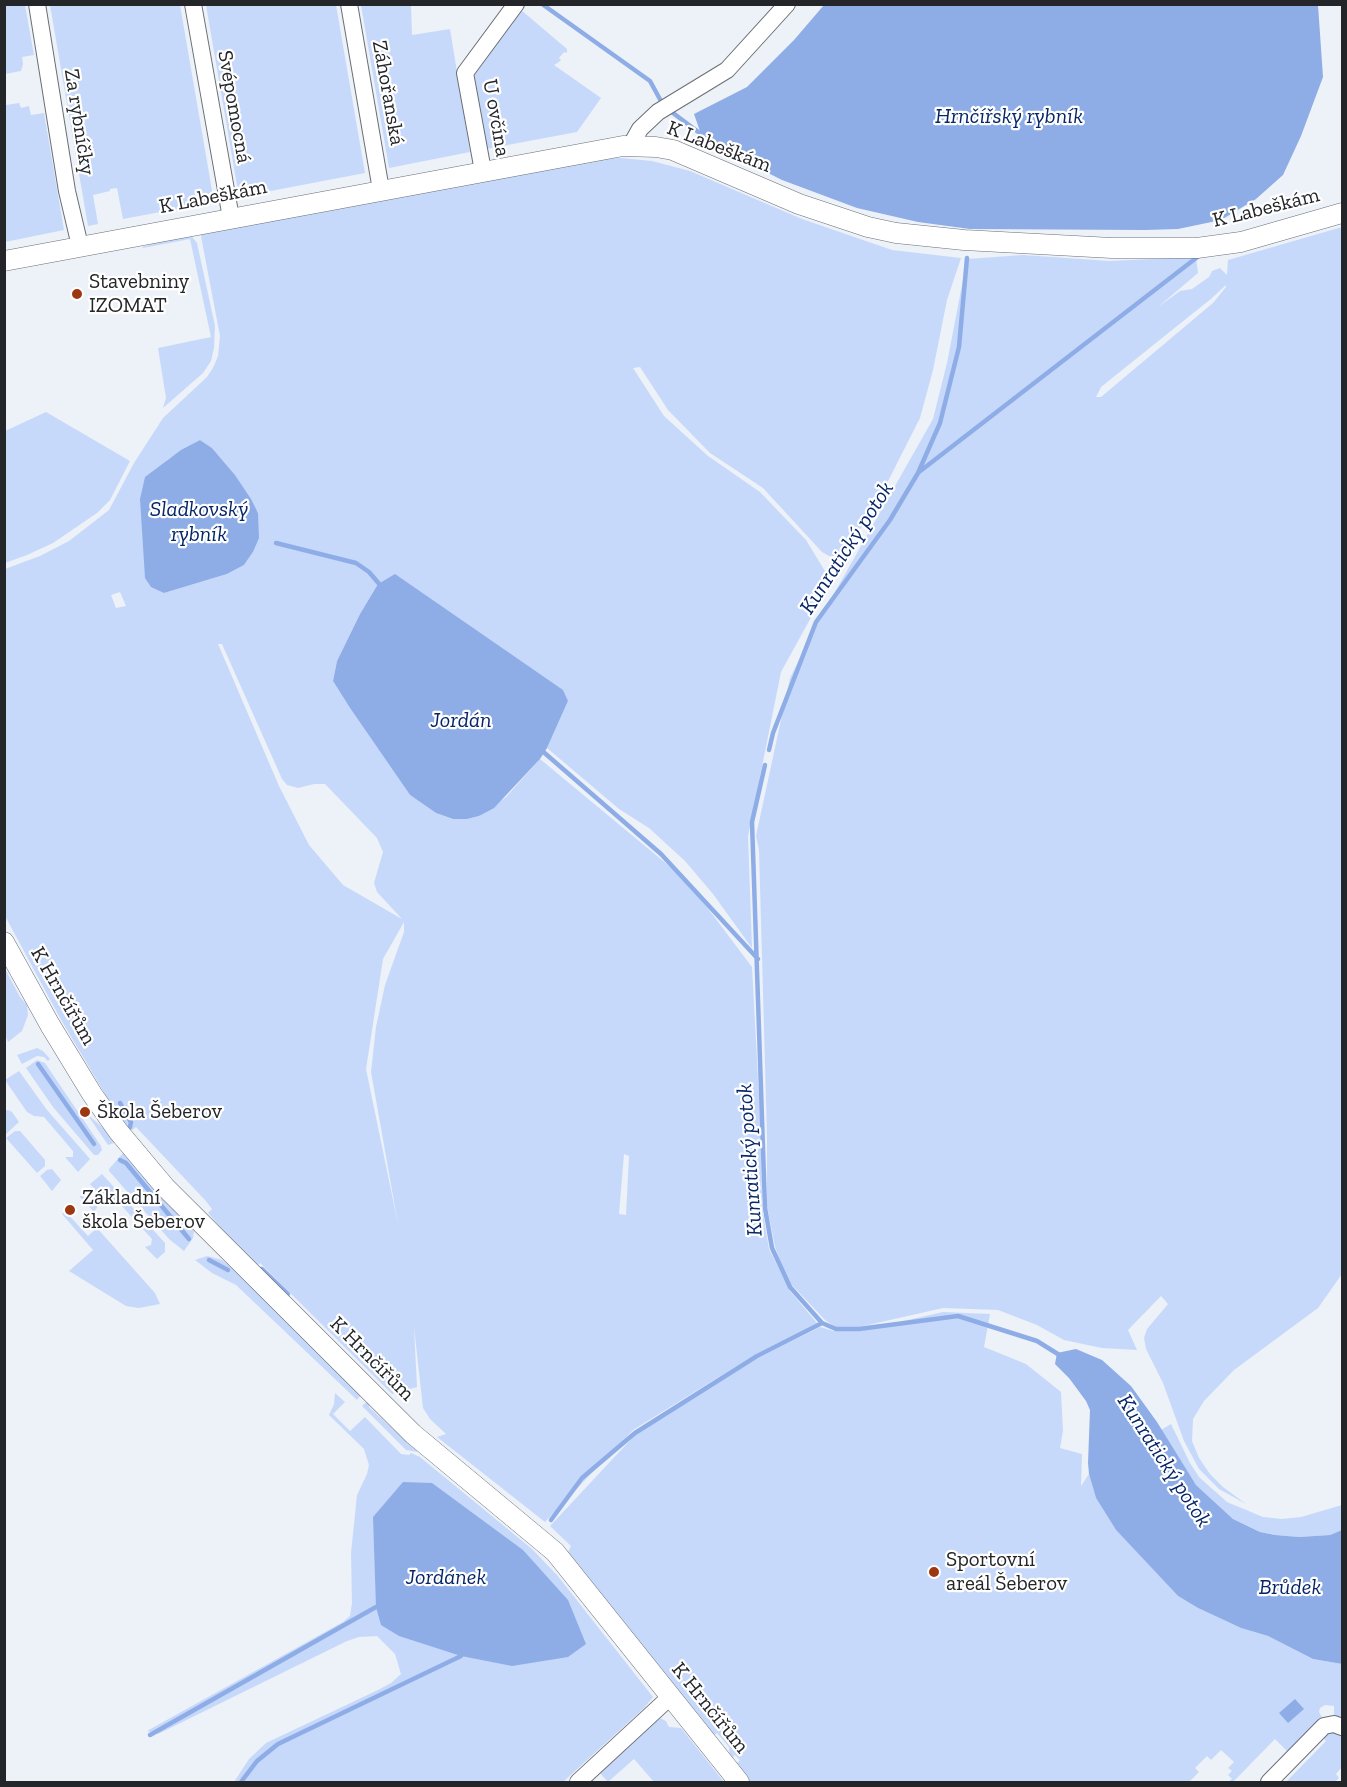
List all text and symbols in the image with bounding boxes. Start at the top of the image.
street label: Záhořanská [366,39,410,147]
street label: Svépomocná [212,49,256,165]
street label: Za rybníčky [58,67,100,177]
street label: U ovčína [477,77,515,159]
water label: Hrnčířský rybník [935,104,1083,130]
street label: K Labeškám [663,116,775,178]
street label: K Labeškám [157,174,269,220]
street label: K Labeškám [1210,183,1322,233]
place label: Stavebniny IZOMAT [89,269,189,319]
marker: Stavebniny IZOMAT [70,287,84,301]
water label: Kunratický potok [794,477,900,619]
water label: Sladkovský rybník [150,497,248,548]
water label: Jordán [430,708,492,734]
street label: K Hrnčířům [25,942,101,1050]
water label: Kunratický potok [732,1083,768,1237]
place label: Škola Šeberov [97,1099,222,1125]
marker: Škola Šeberov [78,1105,92,1119]
place label: Základní škola Šeberov [82,1185,205,1235]
marker: Základní škola Šeberov [63,1203,77,1217]
street label: K Hrnčířům [324,1311,420,1407]
water label: Kunratický potok [1111,1390,1217,1532]
place label: Sportovní areál Šeberov [946,1547,1067,1597]
water label: Jordánek [406,1565,486,1591]
marker: Sportovní areál Šeberov [927,1565,941,1579]
water label: Brůdek [1259,1575,1321,1601]
street label: K Hrnčířům [666,1658,754,1758]

